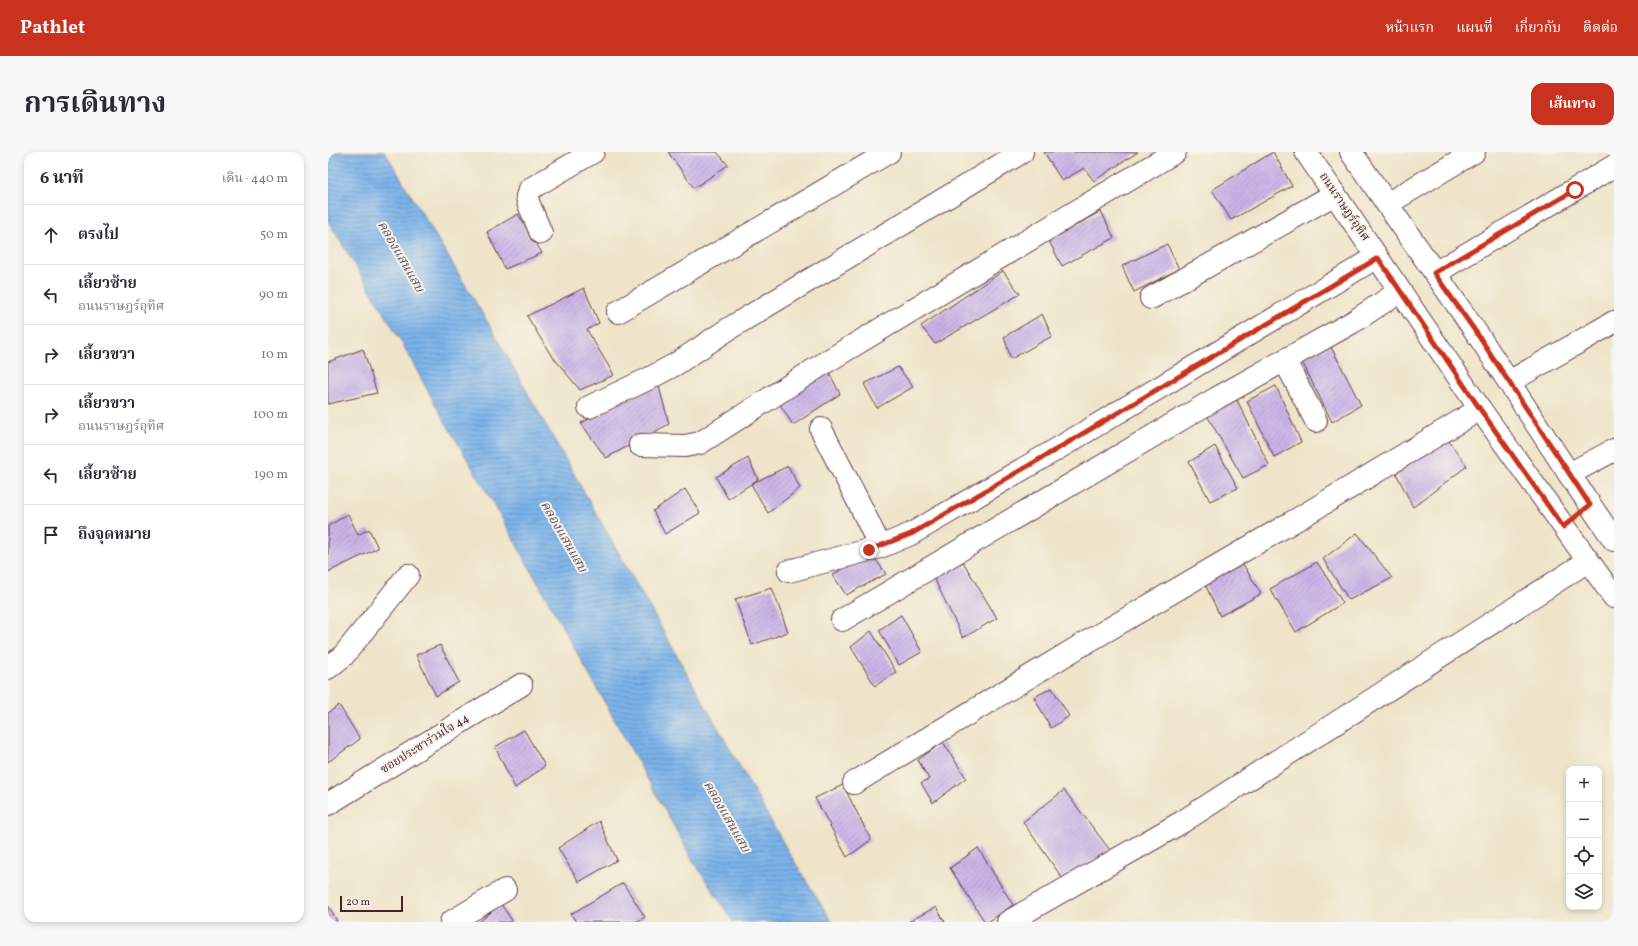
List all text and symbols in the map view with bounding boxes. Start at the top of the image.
text: Pathlet [20,15,85,41]
text: หน้าแรก [1385,19,1434,38]
text: แผนที่ [1456,19,1493,38]
text: เกี่ยวกับ [1515,19,1561,38]
text: ติดต่อ [1583,19,1618,38]
button: เส้นทาง [1531,83,1614,125]
text: การเดินทาง [24,85,166,124]
text: 6 นาที [40,167,84,190]
text: เดิน · 440 m [222,170,288,188]
street label: ถนนราษฎร์อุทิศ [1315,170,1373,245]
route start [1566,181,1584,199]
water label: คลองแสนแสบ [372,218,428,297]
icon: ahead [40,224,62,246]
text: ตรงไป [78,225,119,246]
text: 50 m [260,226,288,244]
text: เลี้ยวซ้าย [78,274,137,295]
icon: left [40,284,62,306]
text: 90 m [259,286,288,304]
text: ถนนราษฎร์อุทิศ [78,298,164,316]
icon: right [40,344,62,366]
text: เลี้ยวขวา [78,345,135,366]
text: 10 m [261,346,288,364]
text: เลี้ยวขวา [78,394,135,415]
icon: right [40,404,62,426]
text: 100 m [253,406,288,424]
text: ถนนราษฎร์อุทิศ [78,418,164,436]
icon: left [40,464,62,486]
text: เลี้ยวซ้าย [78,465,137,486]
text: 190 m [254,466,288,484]
water label: คลองแสนแสบ [535,498,591,577]
icon: arrive [40,524,62,546]
text: ถึงจุดหมาย [78,525,151,546]
route end [860,541,878,559]
street label: ซอยประชาร่วมใจ 44 [377,709,472,778]
map controls [1566,766,1602,910]
button: + [1566,766,1602,802]
water label: คลองแสนแสบ [698,778,754,857]
button: − [1566,802,1602,838]
button: locate [1566,838,1602,874]
button: layers [1566,874,1602,910]
scale bar [340,894,403,913]
text: 20 m [346,895,370,910]

